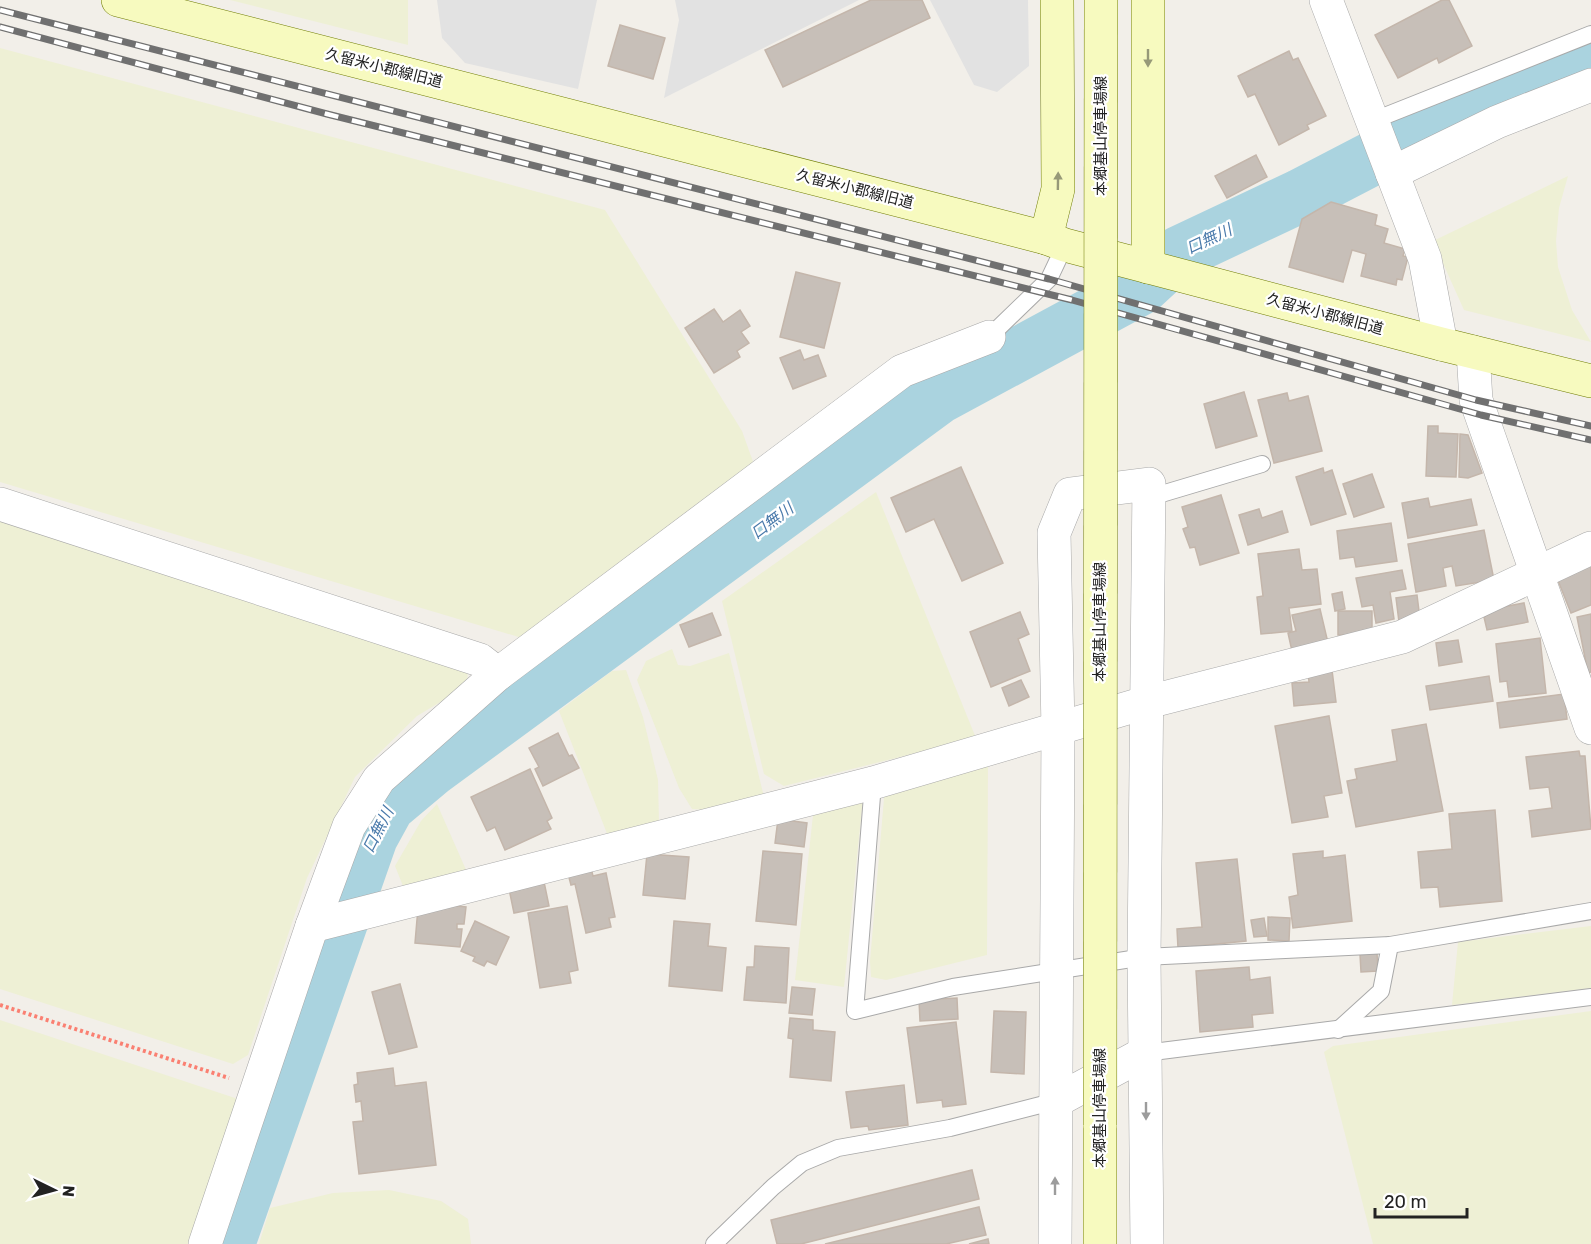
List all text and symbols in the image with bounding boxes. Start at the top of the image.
street label: 久留米小郡線旧道 [324,45,444,91]
one-way arrow [1143,49,1153,68]
street label: 本郷基山停車場線 [1092,76,1110,196]
street label: 久留米小郡線旧道 [795,166,915,212]
one-way arrow [1053,171,1063,190]
water label: 口無川 [1183,219,1237,258]
street label: 久留米小郡線旧道 [1265,290,1385,338]
water label: 口無川 [747,498,798,543]
street label: 本郷基山停車場線 [1091,562,1109,682]
water label: 口無川 [359,803,398,856]
street label: 本郷基山停車場線 [1091,1048,1109,1168]
one-way arrow [1141,1102,1151,1121]
north arrow [24,1160,84,1220]
one-way arrow [1050,1176,1060,1195]
scale bar [1375,1181,1466,1219]
text: N [58,1185,78,1198]
text: 20 m [1384,1191,1426,1213]

